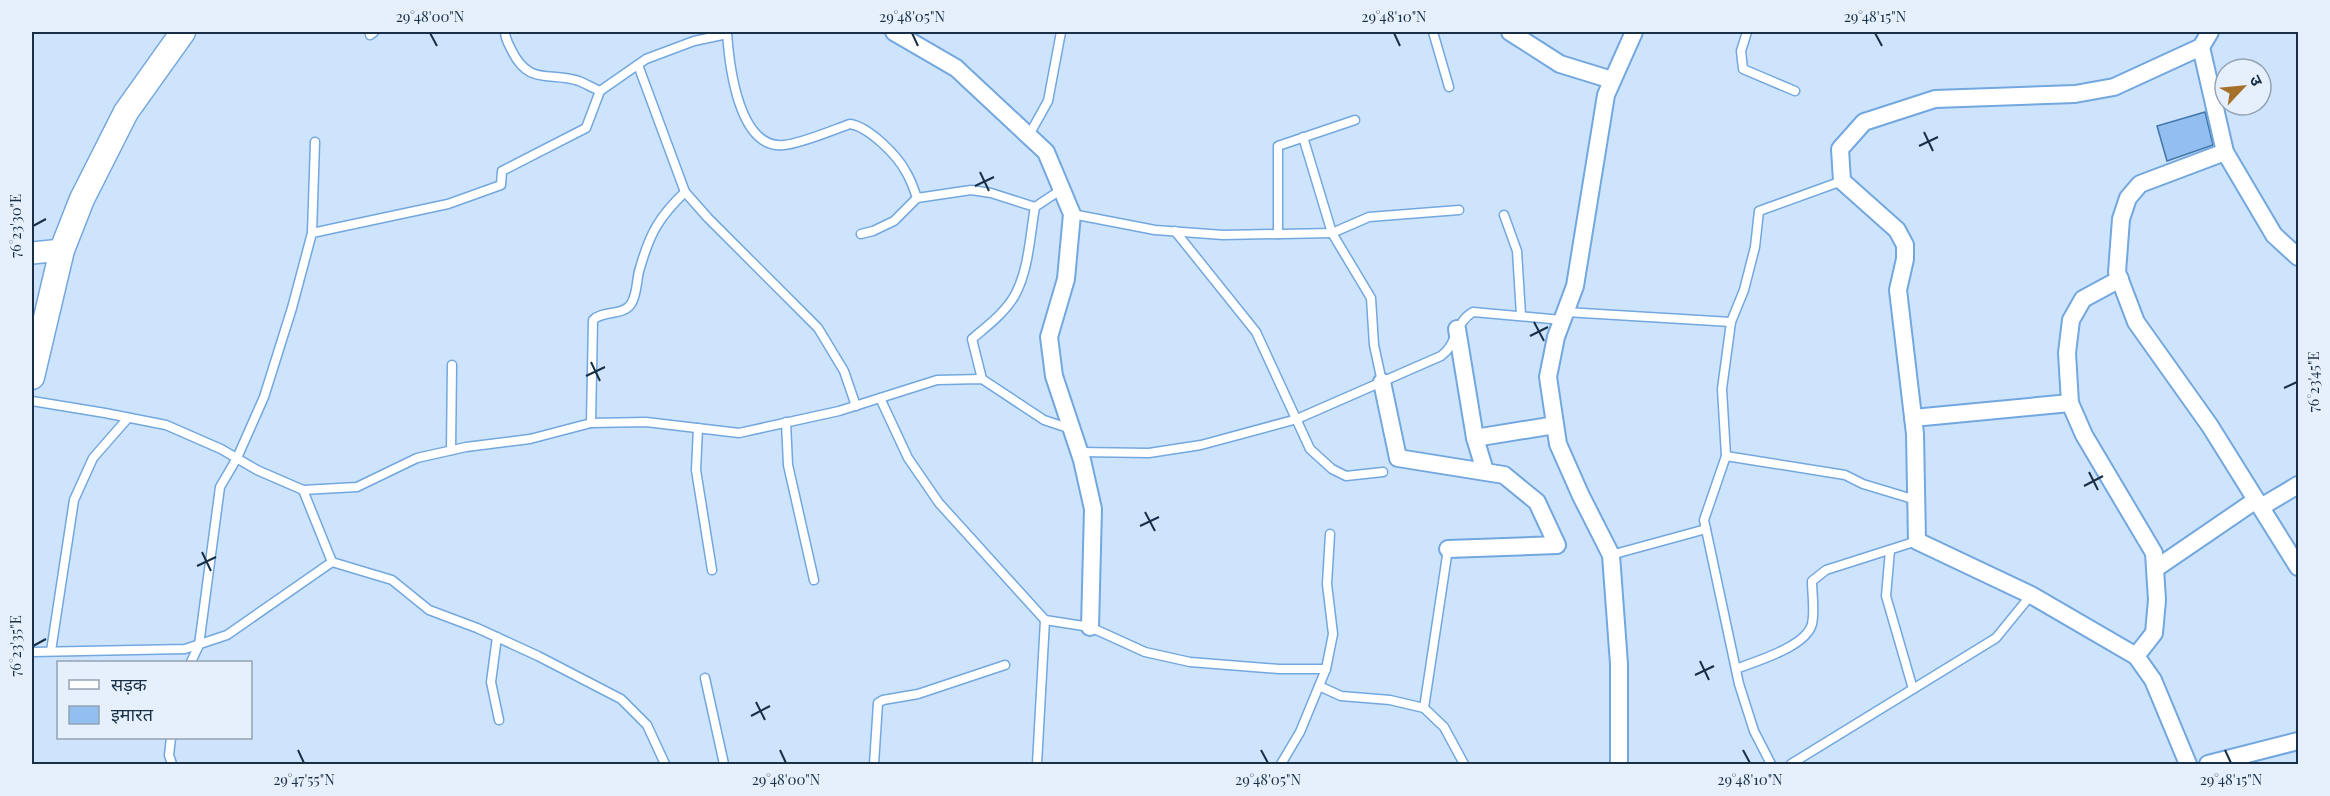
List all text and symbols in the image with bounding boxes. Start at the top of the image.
text: 29°48'00"N [396,6,465,26]
text: 29°48'05"N [879,6,945,26]
text: 29°48'10"N [1361,6,1427,26]
text: 29°48'15"N [1844,6,1907,26]
north arrow [2213,57,2273,117]
text: उ [2245,71,2269,90]
text: 76°23'30"E [5,194,25,258]
text: 76°23'45"E [2303,351,2323,413]
text: 76°23'35"E [5,615,25,677]
legend [57,661,252,739]
text: सड़क [111,672,148,696]
text: इमारत [111,702,154,726]
text: 29°47'55"N [273,769,335,789]
text: 29°48'00"N [752,769,821,789]
text: 29°48'05"N [1235,769,1301,789]
text: 29°48'10"N [1717,769,1783,789]
text: 29°48'15"N [2200,769,2263,789]

